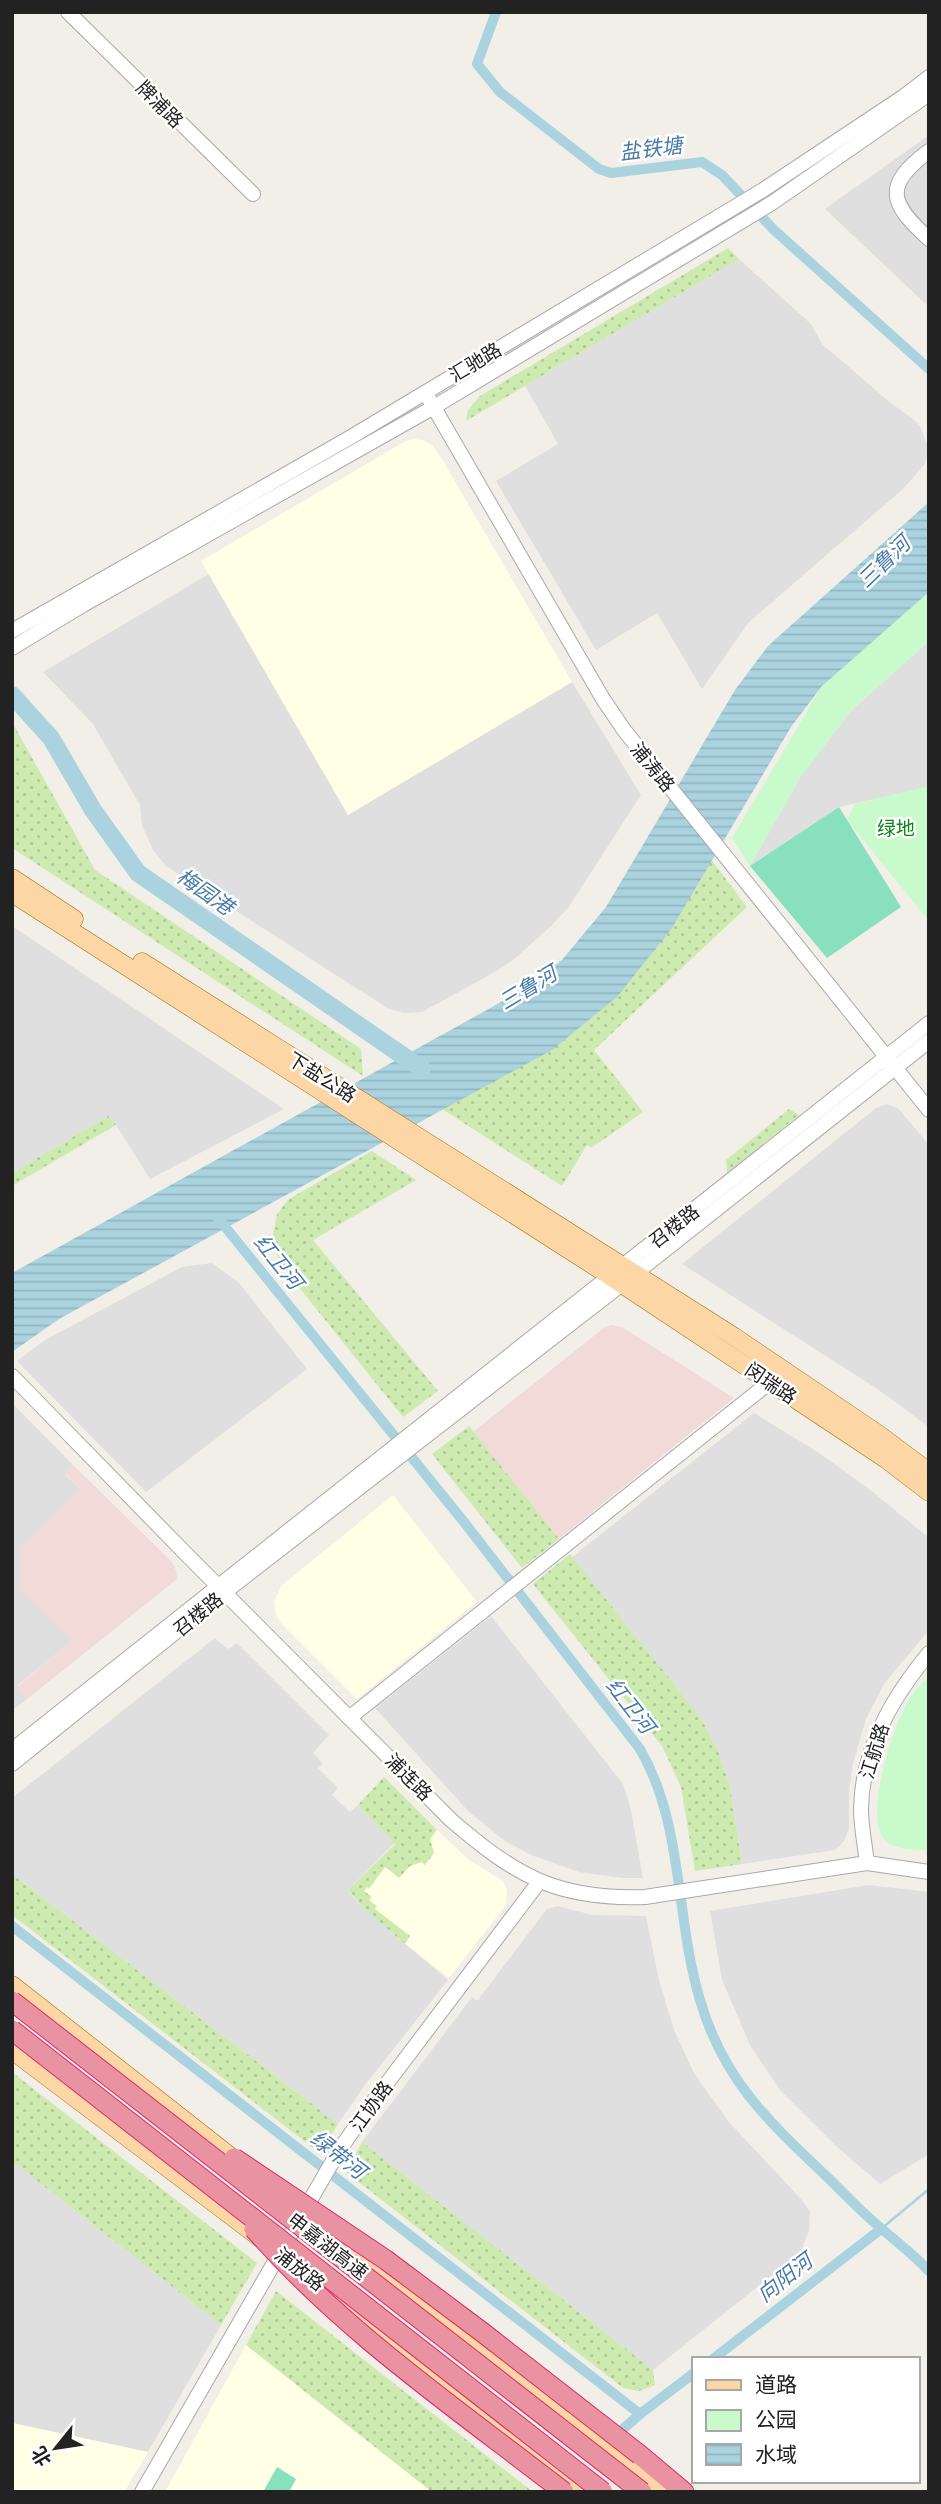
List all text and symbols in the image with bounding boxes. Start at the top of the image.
street label: 牌浦路 [132,76,188,132]
water label: 盐铁塘 [618,132,687,164]
street label: 汇驰路 [445,338,505,386]
water label: 三鲁河 [852,528,917,592]
street label: 浦涛路 [627,738,679,796]
park label: 绿地 [877,817,915,839]
water label: 梅园港 [173,863,241,921]
water label: 三鲁河 [494,959,564,1014]
street label: 下盐公路 [284,1048,360,1106]
street label: 召楼路 [645,1200,703,1252]
water label: 红卫河 [250,1229,310,1297]
street label: 闵瑞路 [741,1358,801,1408]
street label: 召楼路 [169,1588,227,1640]
water label: 红卫河 [602,1673,662,1741]
street label: 江航路 [855,1721,893,1781]
street label: 浦连路 [381,1749,437,1805]
street label: 江协路 [345,2076,397,2136]
water label: 绿带河 [306,2125,374,2186]
street label: 申嘉湖高速 [284,2208,372,2284]
street label: 浦放路 [271,2243,329,2295]
water label: 向阳河 [752,2246,820,2306]
legend [692,2357,920,2483]
text: 道路 [755,2372,797,2396]
text: 公园 [755,2407,797,2431]
north arrow [21,2413,91,2483]
text: 水域 [755,2442,797,2466]
text: 北 [27,2443,56,2470]

